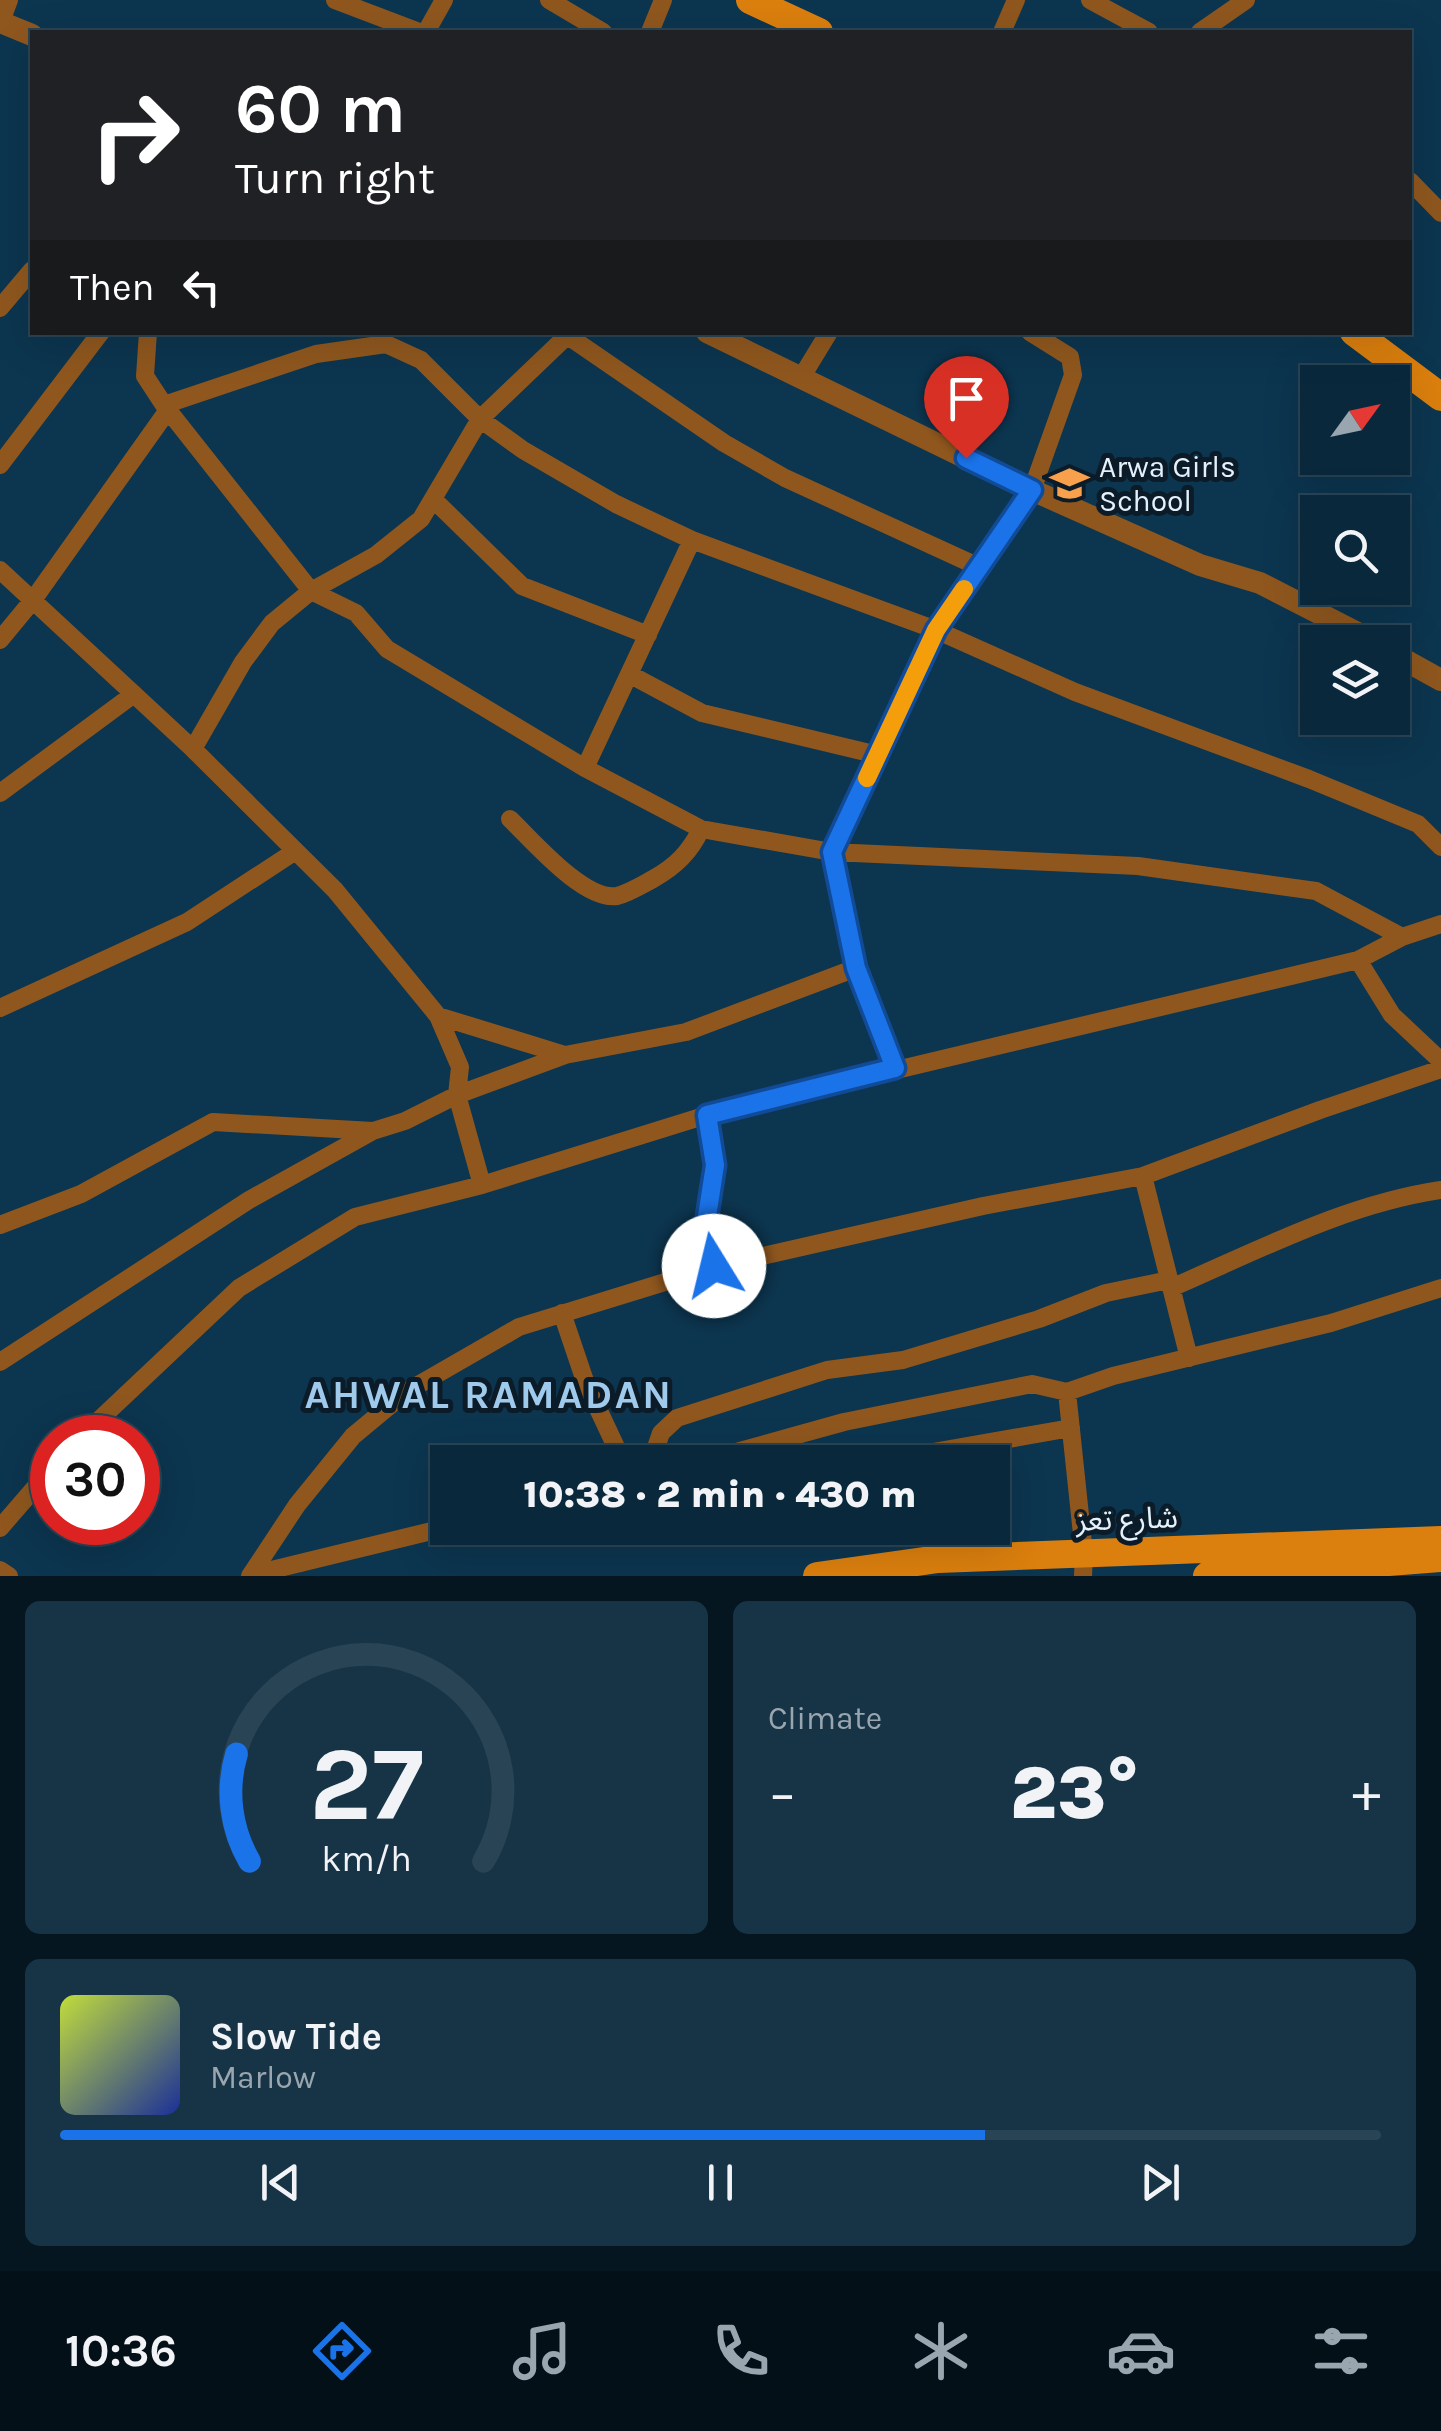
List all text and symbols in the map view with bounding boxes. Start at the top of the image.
text: 60 m [235,68,406,150]
icon: right [70,70,200,200]
text: Turn right [235,152,435,204]
icon: left [174,260,229,315]
text: Then [70,265,154,310]
pin [924,356,1009,459]
north arrow [1300,365,1410,475]
map controls [1300,365,1410,735]
icon: arrive [939,371,994,426]
place label: Arwa Girls School [1099,449,1236,519]
school or university icon: Arwa Girls School [1048,463,1090,505]
button: search [1300,495,1410,605]
button: layers [1300,625,1410,735]
position arrow [662,1214,766,1318]
district label: AHWAL RAMADAN [305,1371,673,1418]
speed limit sign: 30 [30,1415,160,1545]
text: 10:38 · 2 min · 430 m [523,1472,917,1517]
street label: شارع تعز [1074,1499,1179,1543]
text: Climate [768,1700,882,1737]
text: 27 [309,1724,424,1845]
text: 23° [1010,1749,1139,1837]
text: − [768,1761,797,1825]
text: + [1352,1761,1381,1825]
text: km/h [321,1838,412,1880]
text: Slow Tide [210,2014,382,2059]
text: Marlow [210,2059,316,2096]
icon: previous [253,2155,308,2210]
icon: pause [693,2155,748,2210]
icon: next [1133,2155,1188,2210]
icon: directions [307,2316,377,2386]
icon: music [507,2316,577,2386]
icon: phone [706,2316,776,2386]
icon: climate [906,2316,976,2386]
icon: car [1106,2316,1176,2386]
icon: filters [1306,2316,1376,2386]
text: 10:36 [65,2325,177,2377]

